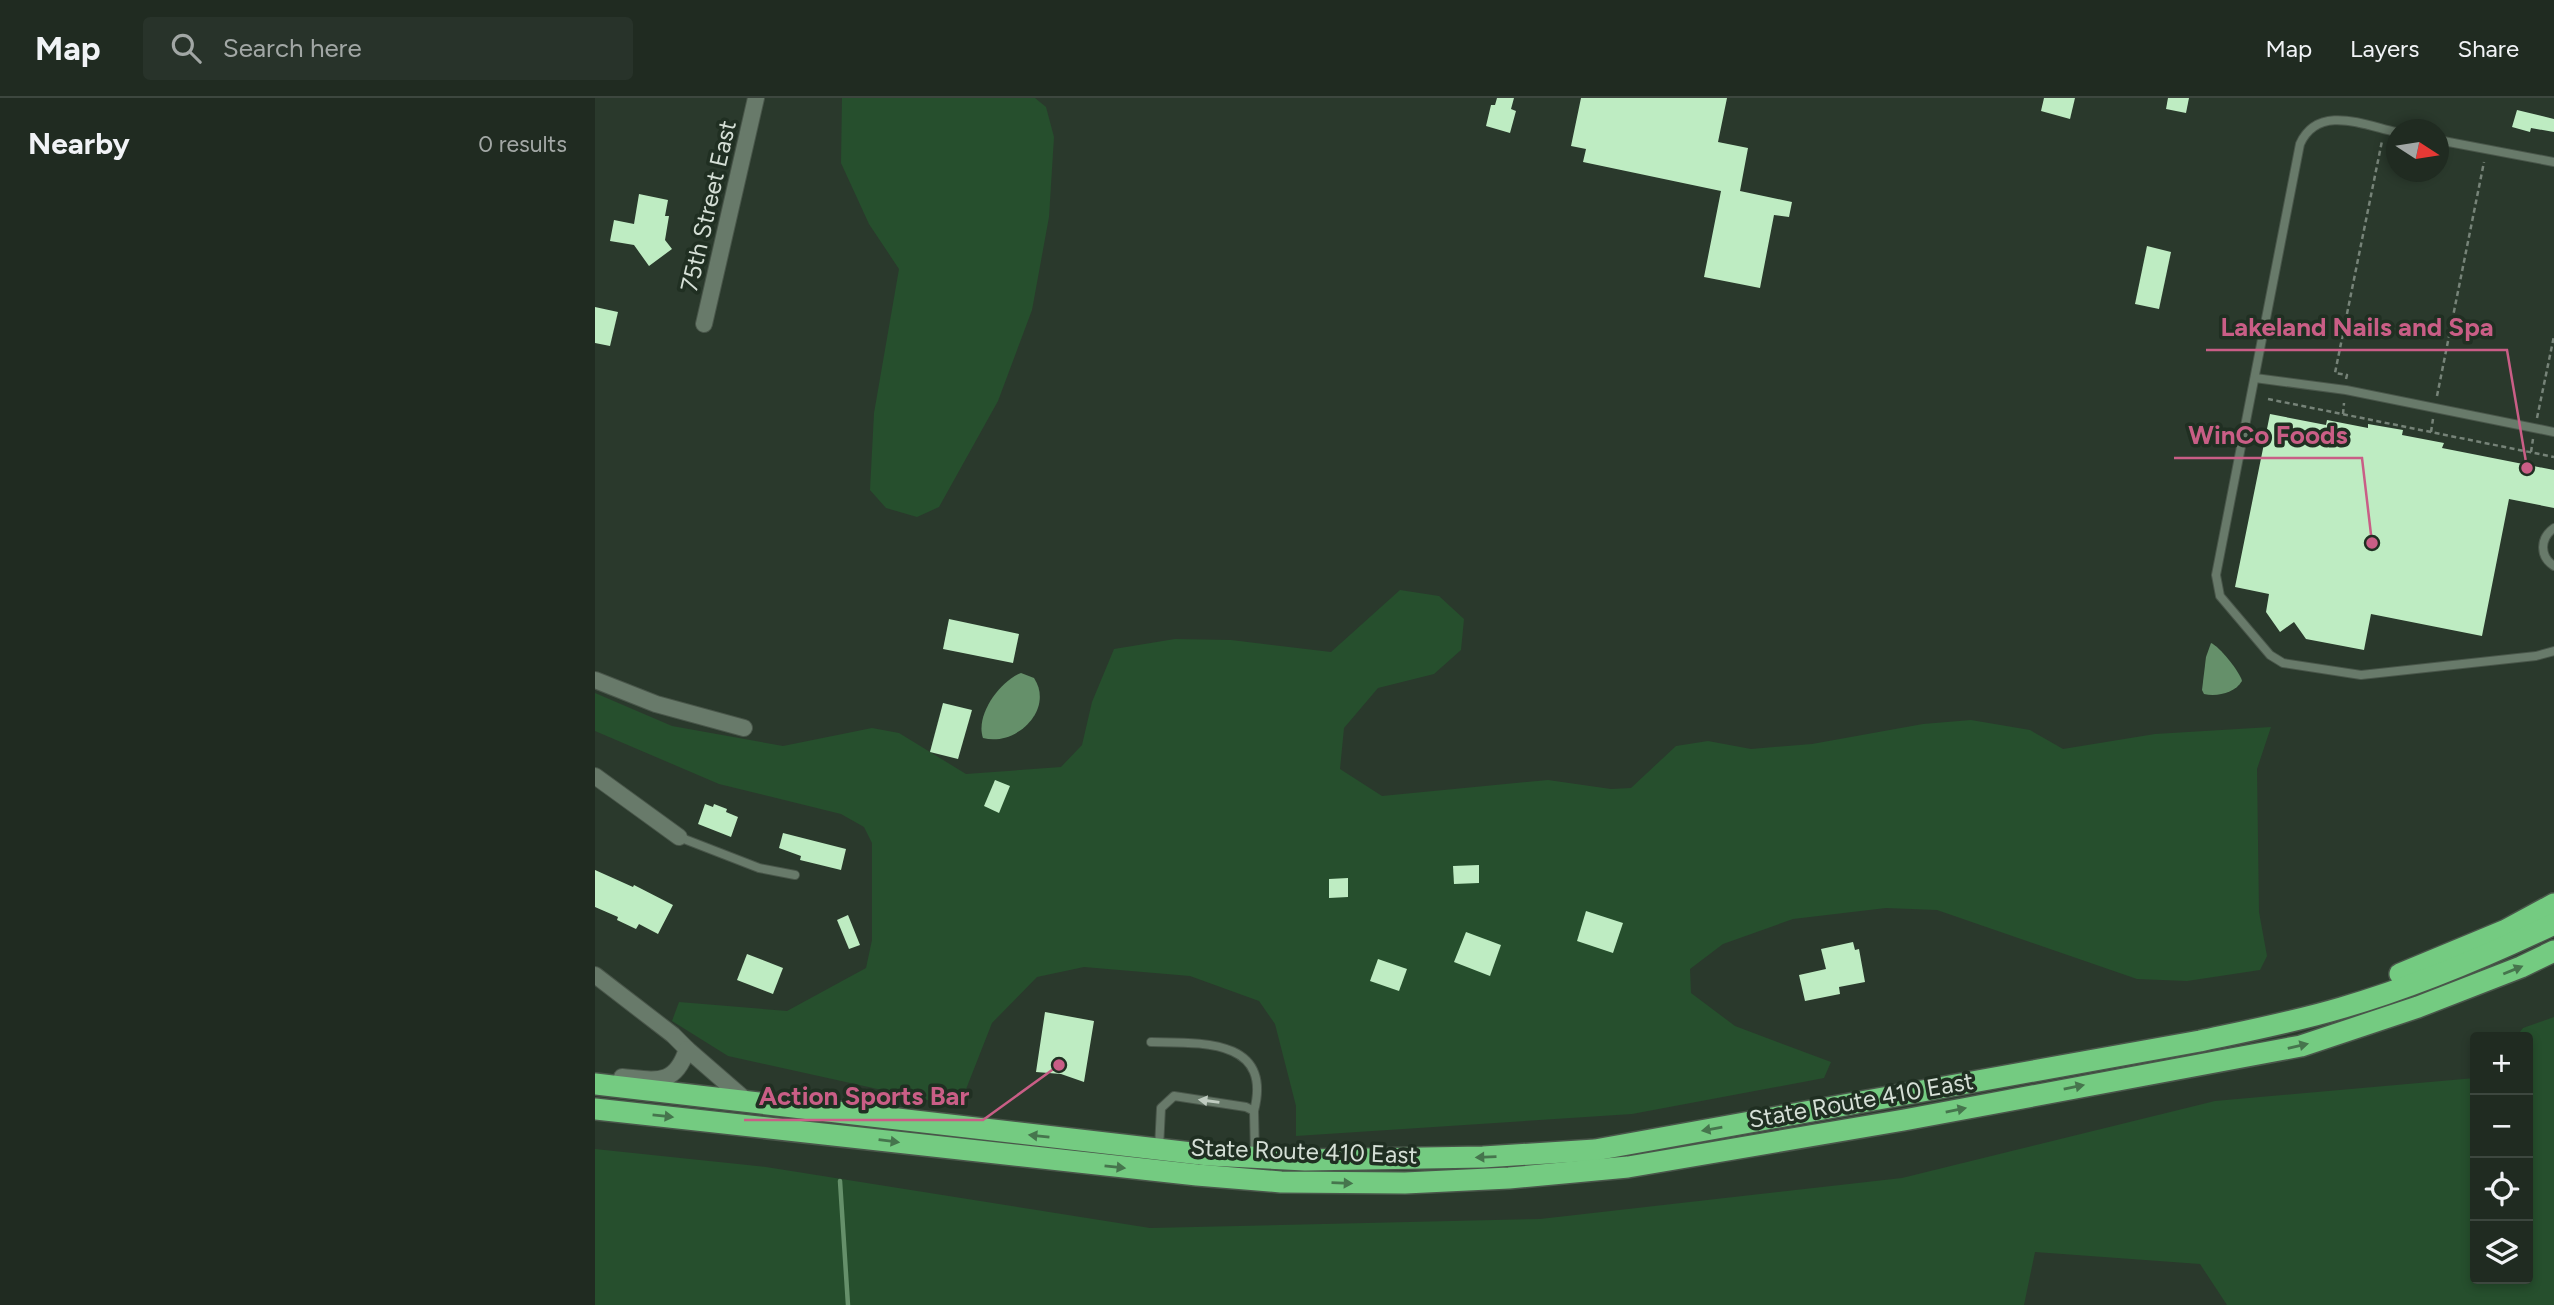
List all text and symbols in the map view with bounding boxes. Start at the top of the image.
search box [143,17,633,80]
text: Map [35,29,101,68]
icon: search [167,29,205,67]
text: Search here [223,32,362,64]
text: Map [2265,34,2312,63]
text: Layers [2350,34,2419,63]
text: Share [2457,34,2519,63]
street label: 75th Street East [674,118,742,294]
north arrow [2386,119,2449,182]
text: Nearby [28,125,130,162]
text: 0 results [478,130,567,158]
callout: Lakeland Nails and Spa [2206,303,2507,350]
text: Lakeland Nails and Spa [2220,311,2494,343]
callout: WinCo Foods [2174,411,2362,458]
text: WinCo Foods [2188,419,2348,451]
one-way arrow [2502,965,2523,976]
map controls [2470,1032,2533,1284]
button: + [2470,1032,2533,1095]
one-way arrow [2287,1040,2309,1051]
street label: State Route 410 East [1747,1066,1975,1134]
callout: Action Sports Bar [744,1073,983,1120]
text: Action Sports Bar [759,1080,969,1112]
one-way arrow [2063,1082,2085,1093]
button: − [2470,1095,2533,1158]
one-way arrow [1198,1096,1220,1107]
one-way arrow [1945,1104,1967,1115]
one-way arrow [652,1111,674,1122]
one-way arrow [1701,1124,1723,1135]
one-way arrow [1028,1131,1050,1142]
street label: State Route 410 East [1190,1133,1418,1169]
one-way arrow [878,1136,900,1147]
one-way arrow [1475,1151,1497,1162]
button: locate [2470,1158,2533,1221]
one-way arrow [1104,1162,1126,1173]
one-way arrow [1331,1177,1353,1189]
button: layers [2470,1221,2533,1284]

